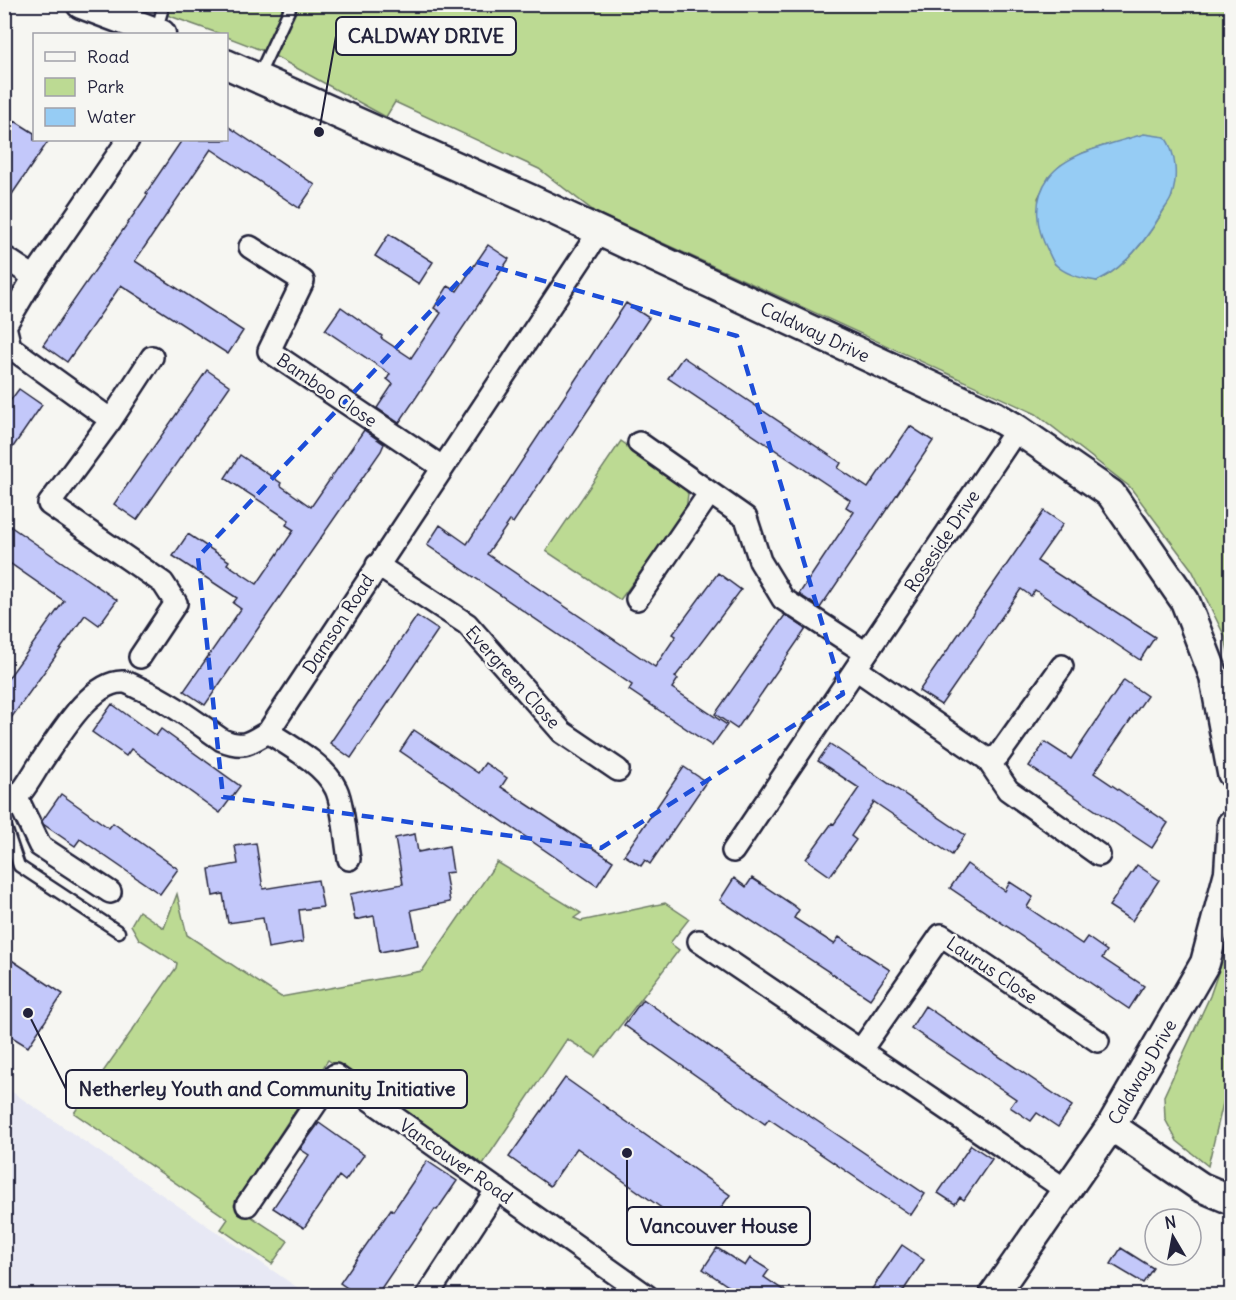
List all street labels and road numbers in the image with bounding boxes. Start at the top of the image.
street label: Caldway Drive [757,297,873,367]
street label: Bamboo Close [272,348,382,432]
street label: Roseside Drive [899,485,985,597]
street label: Damson Road [297,570,379,678]
street label: Evergreen Close [461,621,565,733]
street label: Laurus Close [942,931,1042,1009]
street label: Caldway Drive [1103,1015,1181,1129]
street label: Vancouver Road [395,1113,517,1209]

